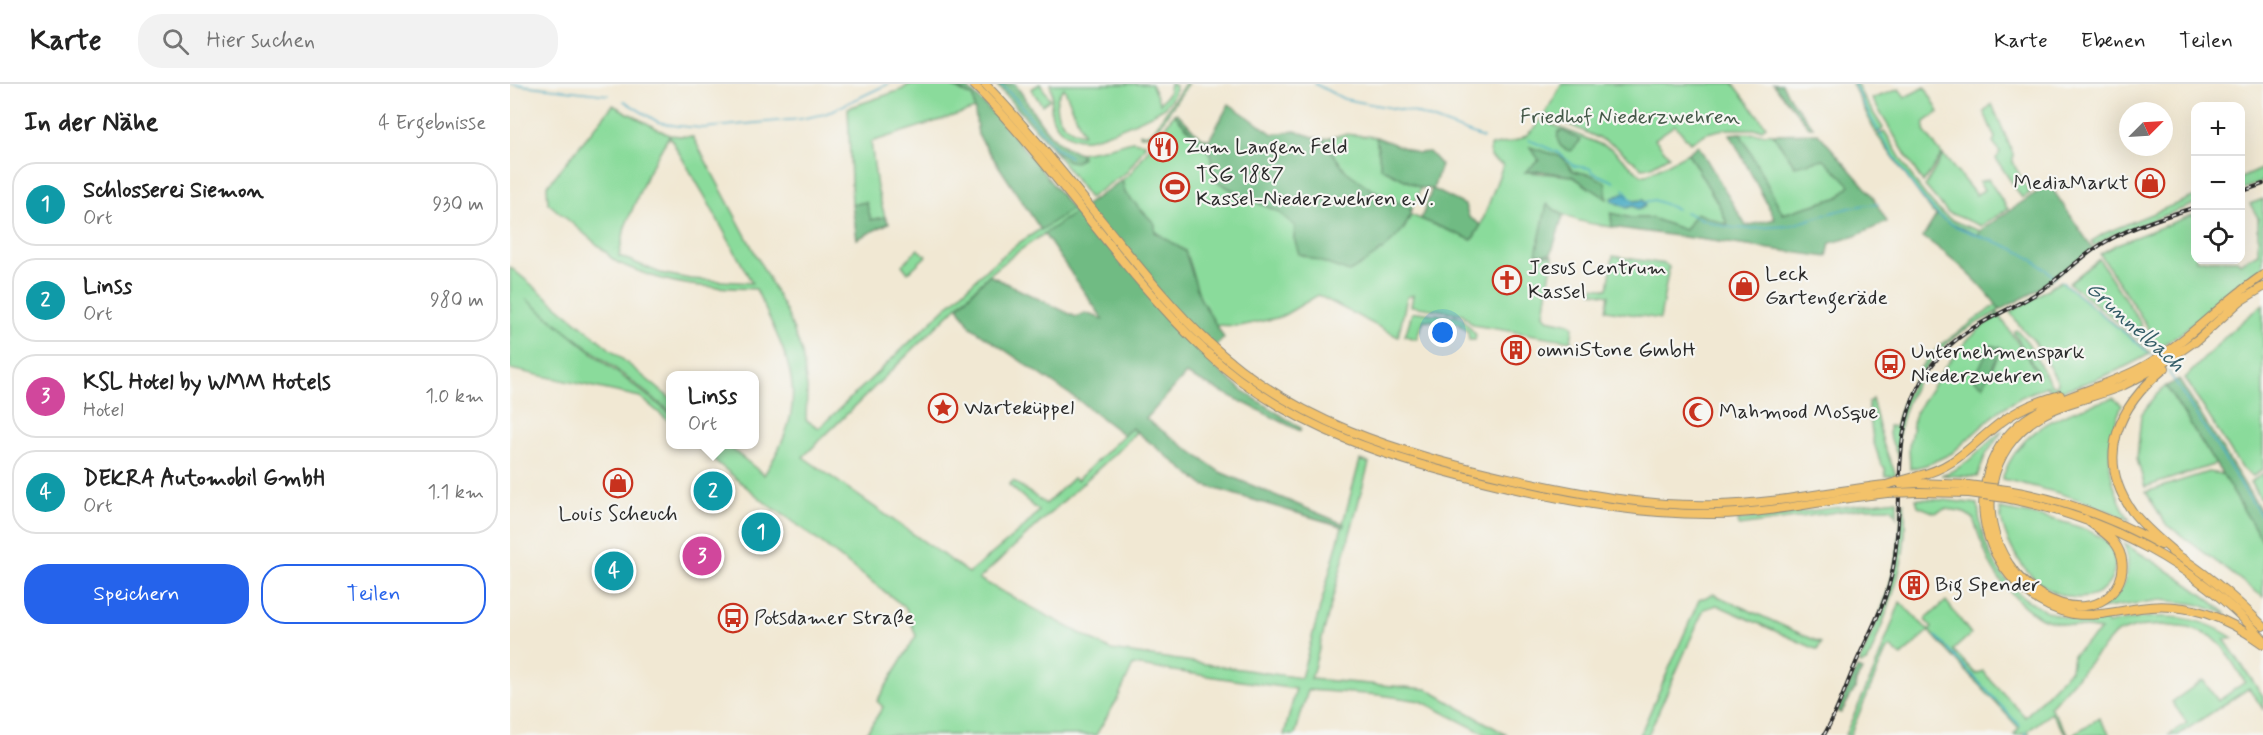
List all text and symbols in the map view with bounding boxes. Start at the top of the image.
search box [138,14,558,68]
text: Karte [30,23,102,60]
icon: search [159,25,192,58]
text: Hier suchen [207,27,315,55]
text: Karte [1994,27,2048,55]
text: Ebenen [2081,27,2146,55]
text: Teilen [2179,27,2233,55]
north arrow [2119,102,2173,156]
map controls [2191,102,2245,264]
button: + [2191,102,2245,156]
park label: Friedhof Niederzwehren [1520,103,1740,131]
text: In der Nähe [24,106,158,140]
text: 4 Ergebnisse [378,110,486,137]
restaurant icon: Zum Langen Feld [1147,131,1179,163]
place label: Zum Langen Feld [1184,133,1348,163]
button: − [2191,156,2245,210]
place label: TSG 1887 Kassel-Niederzwehren e.V. [1196,161,1434,213]
shop icon: MediaMarkt [2134,167,2166,199]
place label: MediaMarkt [2013,169,2129,197]
sports icon: TSG 1887 Kassel-Niederzwehren e.V. [1159,171,1191,203]
text: Schlosserei Siemon [83,177,264,205]
text: 1 [41,191,50,218]
text: 930 m [432,191,484,218]
text: Ort [83,205,112,232]
button: locate [2191,210,2245,264]
place label: Jesus Centrum Kassel [1528,254,1666,306]
place label: Leck Gartengeräde [1765,260,1888,314]
church icon: Jesus Centrum Kassel [1491,264,1523,296]
shop icon: Leck Gartengeräde [1728,270,1760,302]
text: Linss [83,273,132,301]
water label: Grunnelbach [2080,275,2191,379]
text: 2 [41,287,50,314]
text: 980 m [430,287,484,314]
text: Ort [83,301,112,328]
your location [1428,318,1457,347]
building icon: omniStone GmbH [1500,334,1532,366]
place label: omniStone GmbH [1537,336,1696,364]
place label: Unternehmenspark Niederzwehren [1911,338,2085,390]
bus stop icon: Unternehmenspark Niederzwehren [1874,348,1906,380]
text: KSL Hotel by WMM Hotels [83,369,331,397]
popup [666,371,759,449]
text: 3 [41,383,50,410]
text: 1.0 km [425,383,484,410]
text: Linss [688,383,737,411]
place icon: Warteküppel [927,392,959,424]
place label: Warteküppel [964,394,1074,422]
mosque icon: Mahmood Mosque [1682,396,1714,428]
text: Hotel [83,397,124,424]
place label: Mahmood Mosque [1719,398,1878,426]
text: Ort [688,411,717,438]
text: DEKRA Automobil GmbH [83,465,325,493]
shop icon: Louis Scheuch [602,467,634,499]
pin: 2 [694,468,732,514]
text: 4 [40,479,51,506]
text: 1.1 km [427,479,484,506]
text: Ort [83,493,112,520]
place label: Louis Scheuch [558,500,678,528]
pin: 1 [742,510,780,554]
pin: 3 [682,534,722,578]
pin: 4 [594,548,634,594]
button: Speichern [24,564,249,624]
button: Teilen [261,564,486,624]
building icon: Big Spender [1898,569,1930,601]
place label: Big Spender [1935,571,2040,601]
bus stop icon: Potsdamer Straße [717,602,749,634]
place label: Potsdamer Straße [754,604,914,632]

